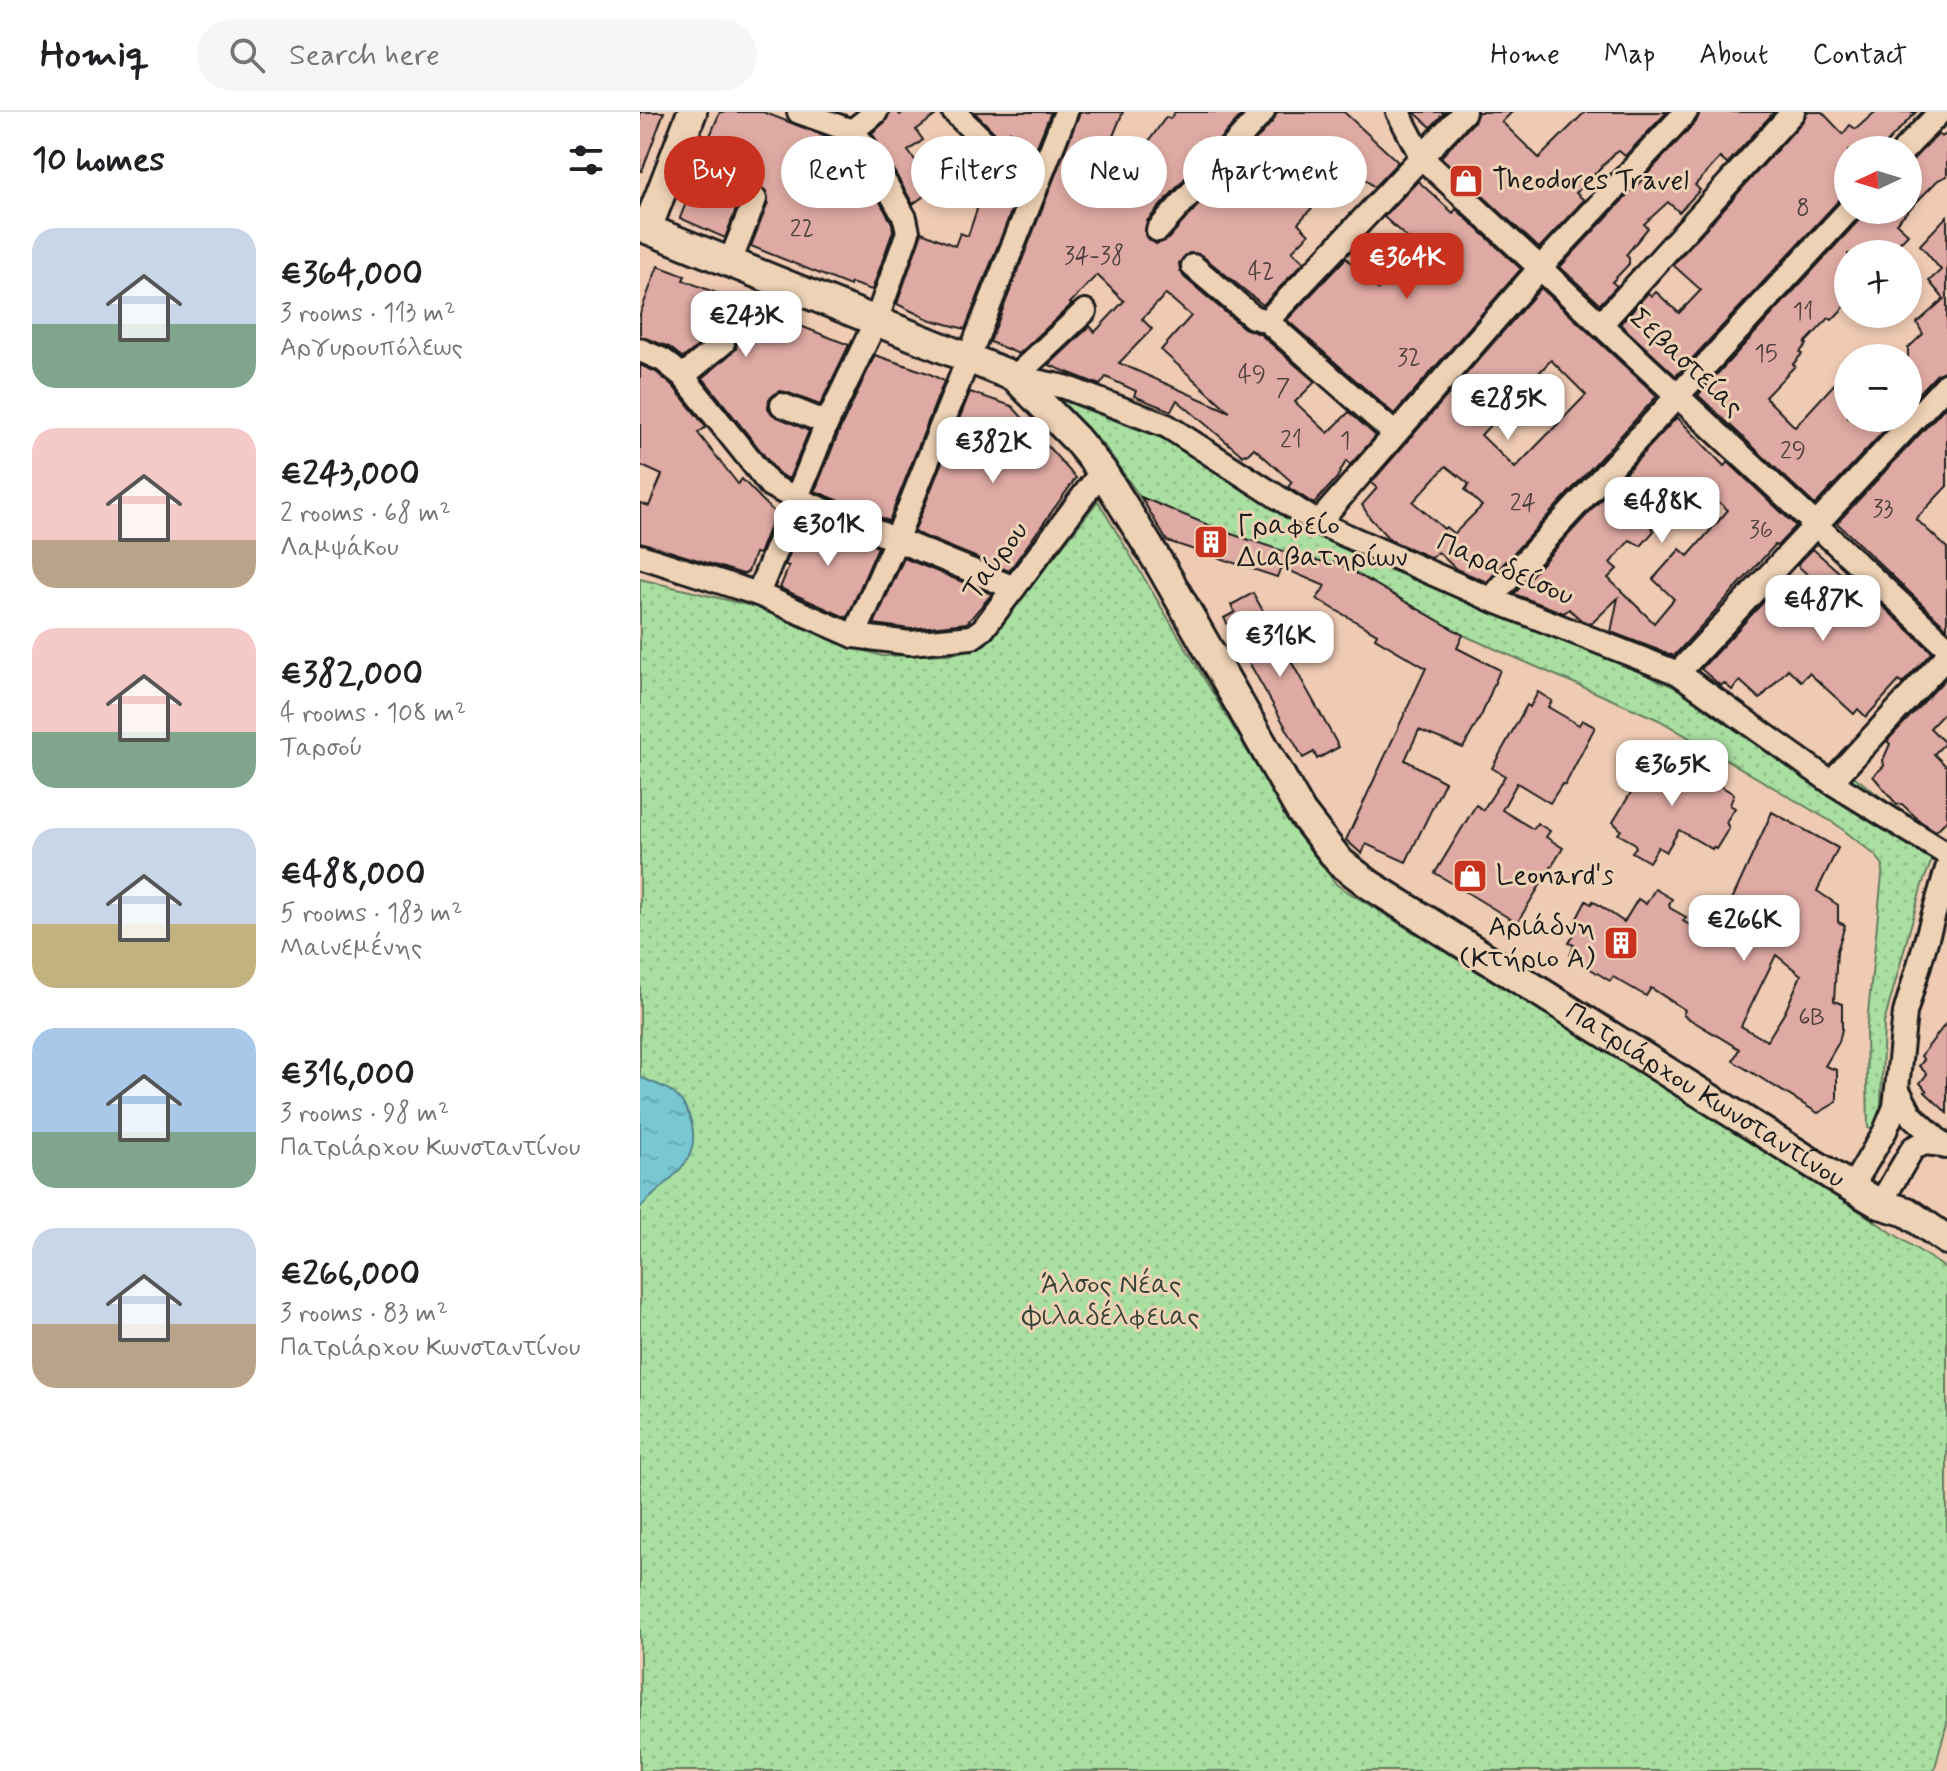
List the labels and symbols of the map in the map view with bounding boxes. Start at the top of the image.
north arrow [1834,136,1922,224]
shop icon: Theodores Travel [1447,162,1485,200]
place label: Theodores Travel [1492,163,1689,200]
house number: 8 [1796,193,1810,224]
house number: 22 [790,214,814,245]
pin: €364K [1351,233,1463,301]
house number: 34-38 [1064,241,1124,272]
house number: 42 [1248,257,1274,288]
pin: €243K [690,291,802,359]
house number: 11 [1792,297,1814,328]
street label: Σεβαστείας [1621,300,1751,426]
house number: 15 [1754,339,1778,370]
house number: 32 [1397,343,1421,374]
house number: 49 [1238,360,1266,391]
house number: 7 [1276,373,1290,404]
pin: €285K [1452,374,1564,442]
pin: €382K [937,417,1049,485]
house number: 21 [1280,425,1302,456]
house number: 1 [1340,426,1350,457]
house number: 29 [1780,436,1806,467]
pin: €488K [1606,477,1718,545]
house number: 24 [1510,488,1536,519]
house number: 33 [1873,494,1894,525]
pin: €301K [772,500,884,568]
place label: Γραφείο Διαβατηρίων [1237,508,1408,577]
street label: Ταύρου [954,514,1038,608]
house number: 36 [1749,515,1773,546]
building icon: Γραφείο Διαβατηρίων [1192,523,1230,561]
street label: Παραδείσου [1431,525,1579,615]
pin: €487K [1767,575,1879,643]
pin: €316K [1224,611,1336,679]
pin: €365K [1616,740,1728,808]
shop icon: Leonard's [1451,857,1489,895]
place label: Leonard's [1496,858,1614,895]
pin: €266K [1688,895,1800,963]
place label: Αριάδνη (Κτήριο Α) [1459,909,1595,978]
building icon: Αριάδνη (Κτήριο Α) [1602,924,1640,962]
street label: Πατριάρχου Κωνσταντίνου [1558,994,1852,1198]
house number: 6Β [1798,1002,1826,1033]
park label: Άλσος Νέας Φιλαδέλφειας [1022,1267,1200,1336]

